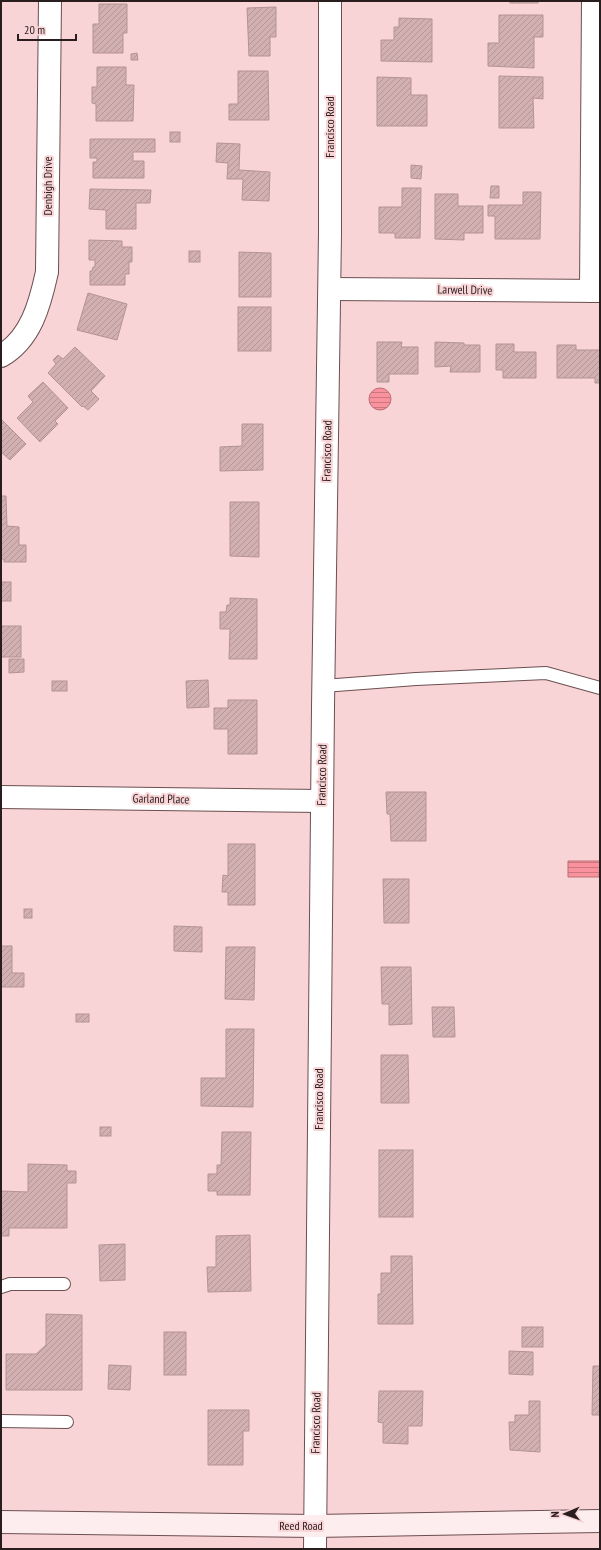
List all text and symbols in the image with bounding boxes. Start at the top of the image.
scale bar [18,16,76,42]
text: 20 m [24,22,45,37]
street label: Francisco Road [322,96,337,158]
street label: Denbigh Drive [40,156,55,216]
street label: Larwell Drive [437,282,493,297]
street label: Francisco Road [318,420,335,482]
street label: Francisco Road [313,744,330,806]
street label: Garland Place [133,791,189,806]
street label: Francisco Road [311,1068,326,1130]
street label: Francisco Road [307,1392,324,1454]
north arrow [545,1494,585,1534]
text: N [548,1511,562,1518]
street label: Reed Road [279,1518,323,1533]

